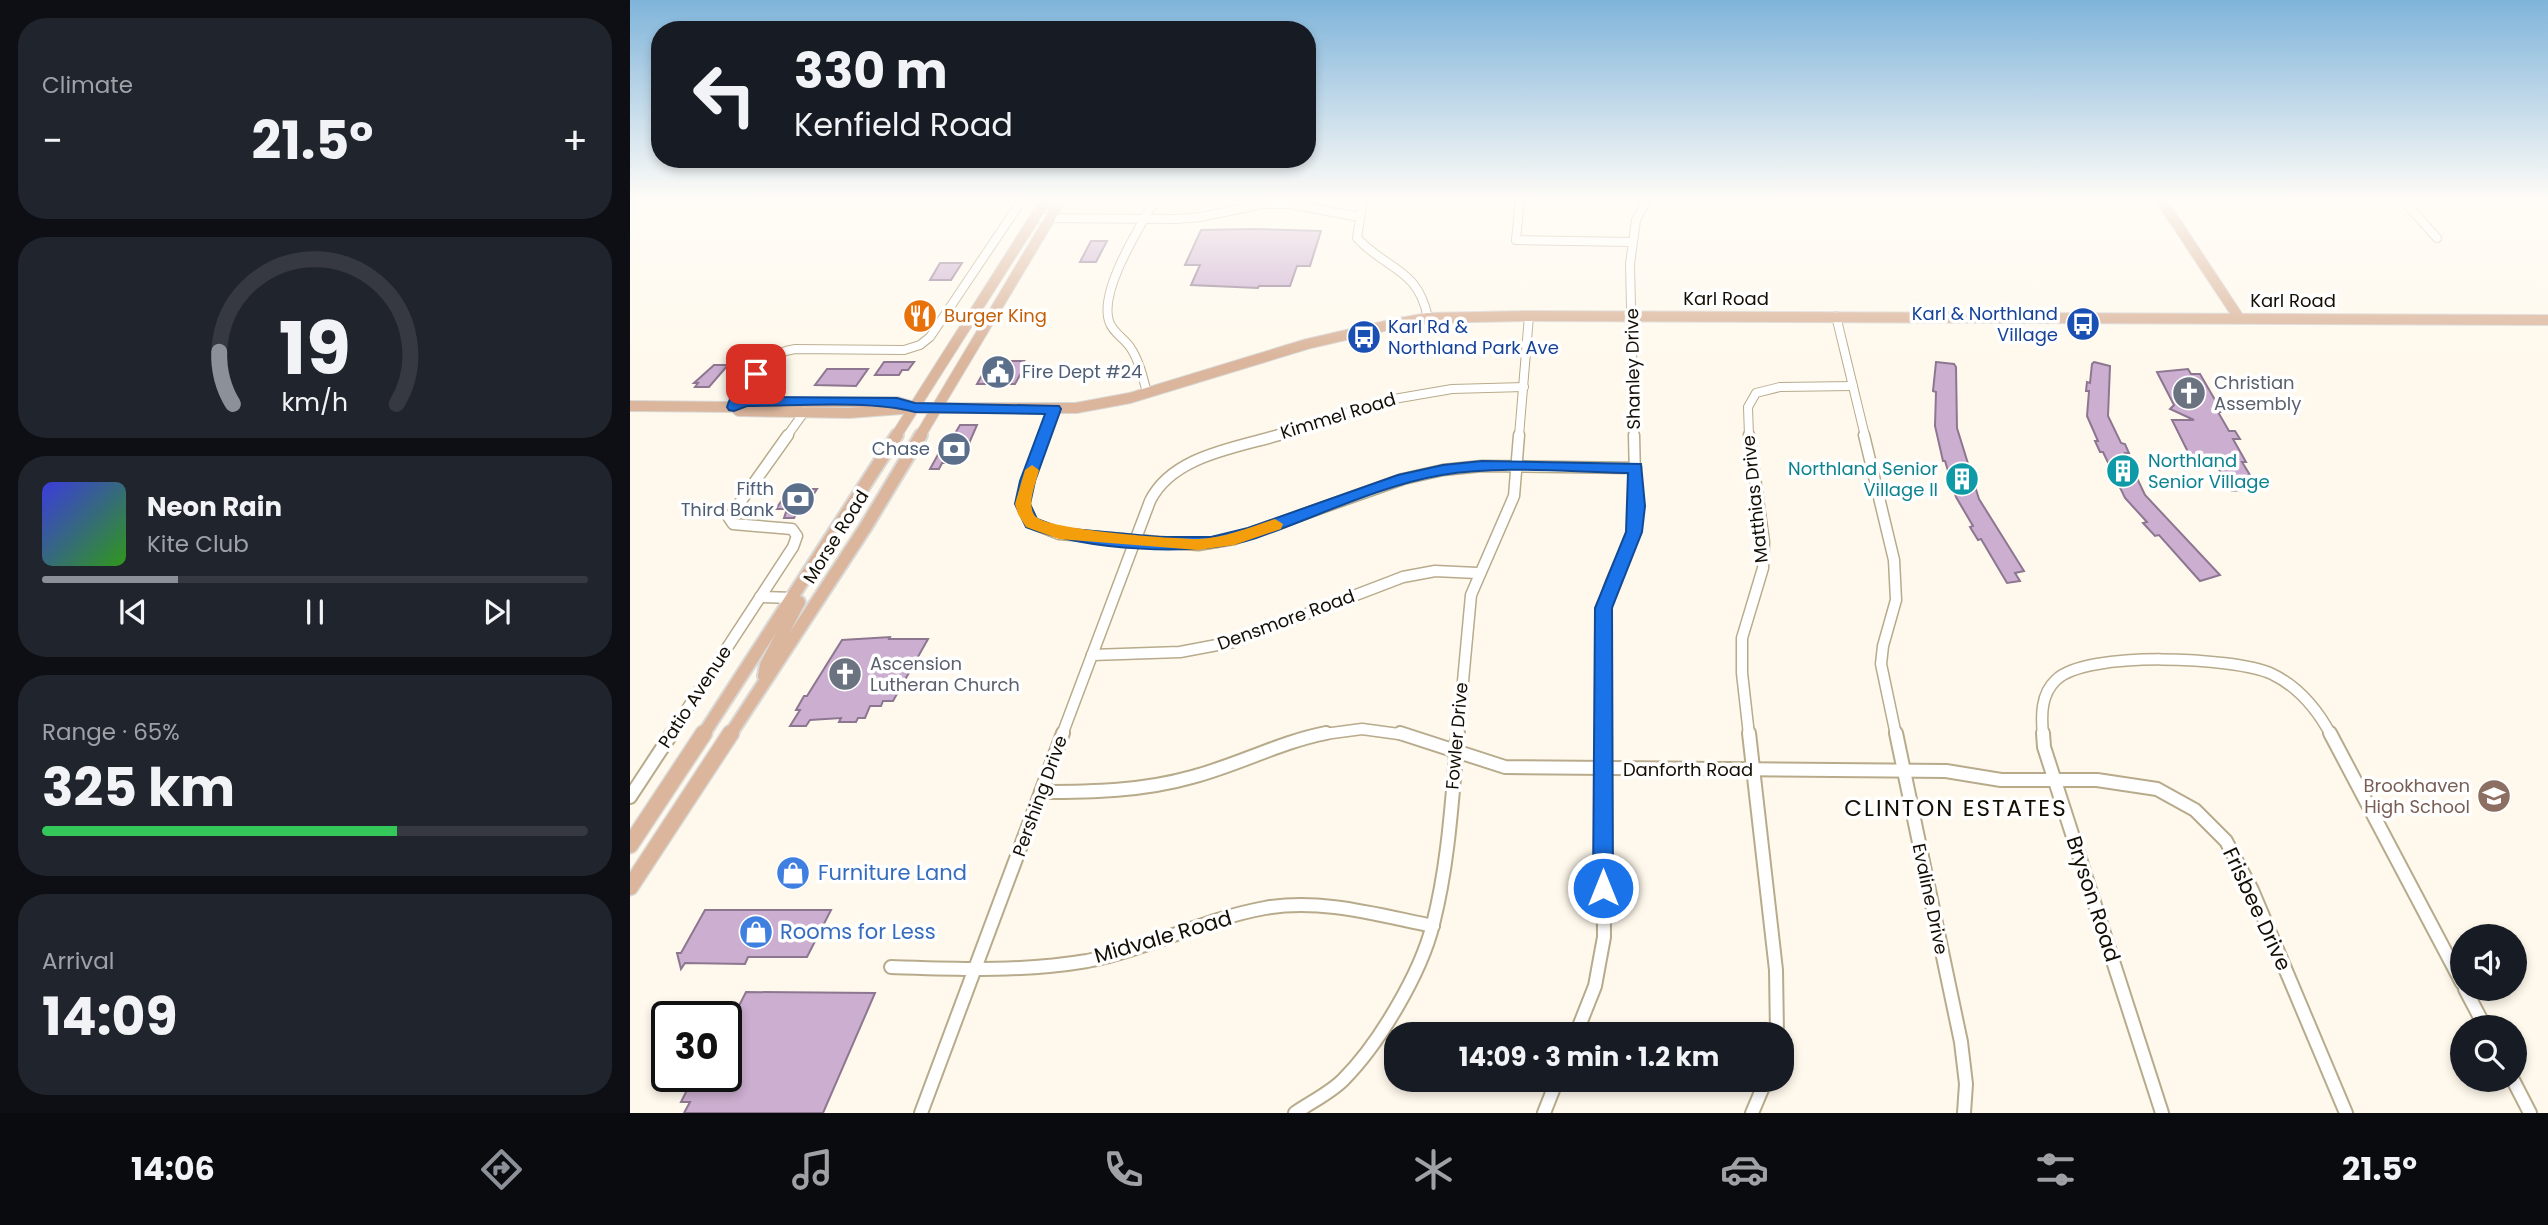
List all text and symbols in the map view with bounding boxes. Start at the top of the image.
text: 330 m [794,37,948,105]
icon: left [679,49,770,140]
text: Climate [42,69,133,101]
text: Kenfield Road [794,102,1013,147]
text: 21.5° [252,104,373,177]
text: − [42,114,63,167]
text: + [562,114,588,167]
street label: Karl Road [1683,286,1769,311]
street label: Karl Road [2250,288,2336,313]
restaurant icon: Burger King [901,297,939,335]
text: 19 [279,298,351,399]
place label: Karl & Northland Village [1912,301,2058,347]
place label: Burger King [944,303,1047,328]
bus stop icon: Karl & Northland Village [2064,305,2102,343]
street label: Shanley Drive [1619,308,1646,430]
place label: Karl Rd & Northland Park Ave [1388,314,1559,360]
bus stop icon: Karl Rd & Northland Park Ave [1345,318,1383,356]
pin [726,344,786,404]
public building icon: Fire Dept #24 [979,353,1017,391]
icon: arrive [737,355,775,393]
place label: Fire Dept #24 [1022,359,1142,384]
place label: Christian Assembly [2214,370,2301,416]
church icon: Christian Assembly [2170,374,2208,412]
text: km/h [282,384,348,419]
street label: Kimmel Road [1277,386,1399,445]
bank icon: Chase [935,430,973,468]
street label: Matthias Drive [1735,434,1774,564]
place label: Chase [872,436,930,461]
place label: Northland Senior Village [2148,448,2270,494]
building icon: Northland Senior Village [2104,452,2142,490]
place label: Northland Senior Village II [1788,456,1938,502]
building icon: Northland Senior Village II [1943,460,1981,498]
place label: Fifth Third Bank [681,476,775,522]
bank icon: Fifth Third Bank [779,480,817,518]
street label: Morse Road [797,485,874,588]
text: Neon Rain [147,489,282,525]
text: Kite Club [147,528,249,560]
street label: Densmore Road [1214,583,1358,656]
icon: previous [114,593,152,631]
icon: pause [296,593,334,631]
icon: next [478,593,516,631]
street label: Patio Avenue [652,641,737,753]
place label: Ascension Lutheran Church [870,651,1020,697]
church icon: Ascension Lutheran Church [826,655,864,693]
street label: Fowler Drive [1439,681,1474,791]
text: Range · 65% [42,716,180,748]
street label: Pershing Drive [1006,732,1073,860]
text: 325 km [42,751,235,824]
street label: Danforth Road [1623,757,1753,782]
place label: Brookhaven High School [2363,773,2470,819]
school or university icon: Brookhaven High School [2475,777,2513,815]
district label: CLINTON ESTATES [1844,792,2068,824]
street label: Bryson Road [2060,832,2127,965]
street label: Evaline Drive [1907,841,1954,957]
street label: Frisbee Drive [2216,842,2299,975]
position arrow [1566,851,1640,925]
shop icon: Furniture Land [774,854,812,892]
place label: Furniture Land [818,858,967,887]
street label: Midvale Road [1091,903,1235,970]
shop icon: Rooms for Less [737,913,775,951]
place label: Rooms for Less [780,917,936,946]
map controls [2450,924,2527,1092]
button: sound [2450,924,2527,1001]
text: Arrival [42,945,114,977]
text: 14:09 [42,980,177,1053]
speed limit sign: 30 [651,1001,742,1092]
button: search [2450,1015,2527,1092]
text: 14:09 · 3 min · 1.2 km [1459,1039,1719,1075]
icon: directions [477,1145,526,1194]
icon: music [788,1145,837,1194]
icon: phone [1099,1145,1148,1194]
icon: climate [1409,1145,1458,1194]
icon: car [1720,1145,1769,1194]
icon: filters [2031,1145,2080,1194]
text: 14:06 [131,1146,215,1191]
text: 21.5° [2342,1146,2417,1191]

